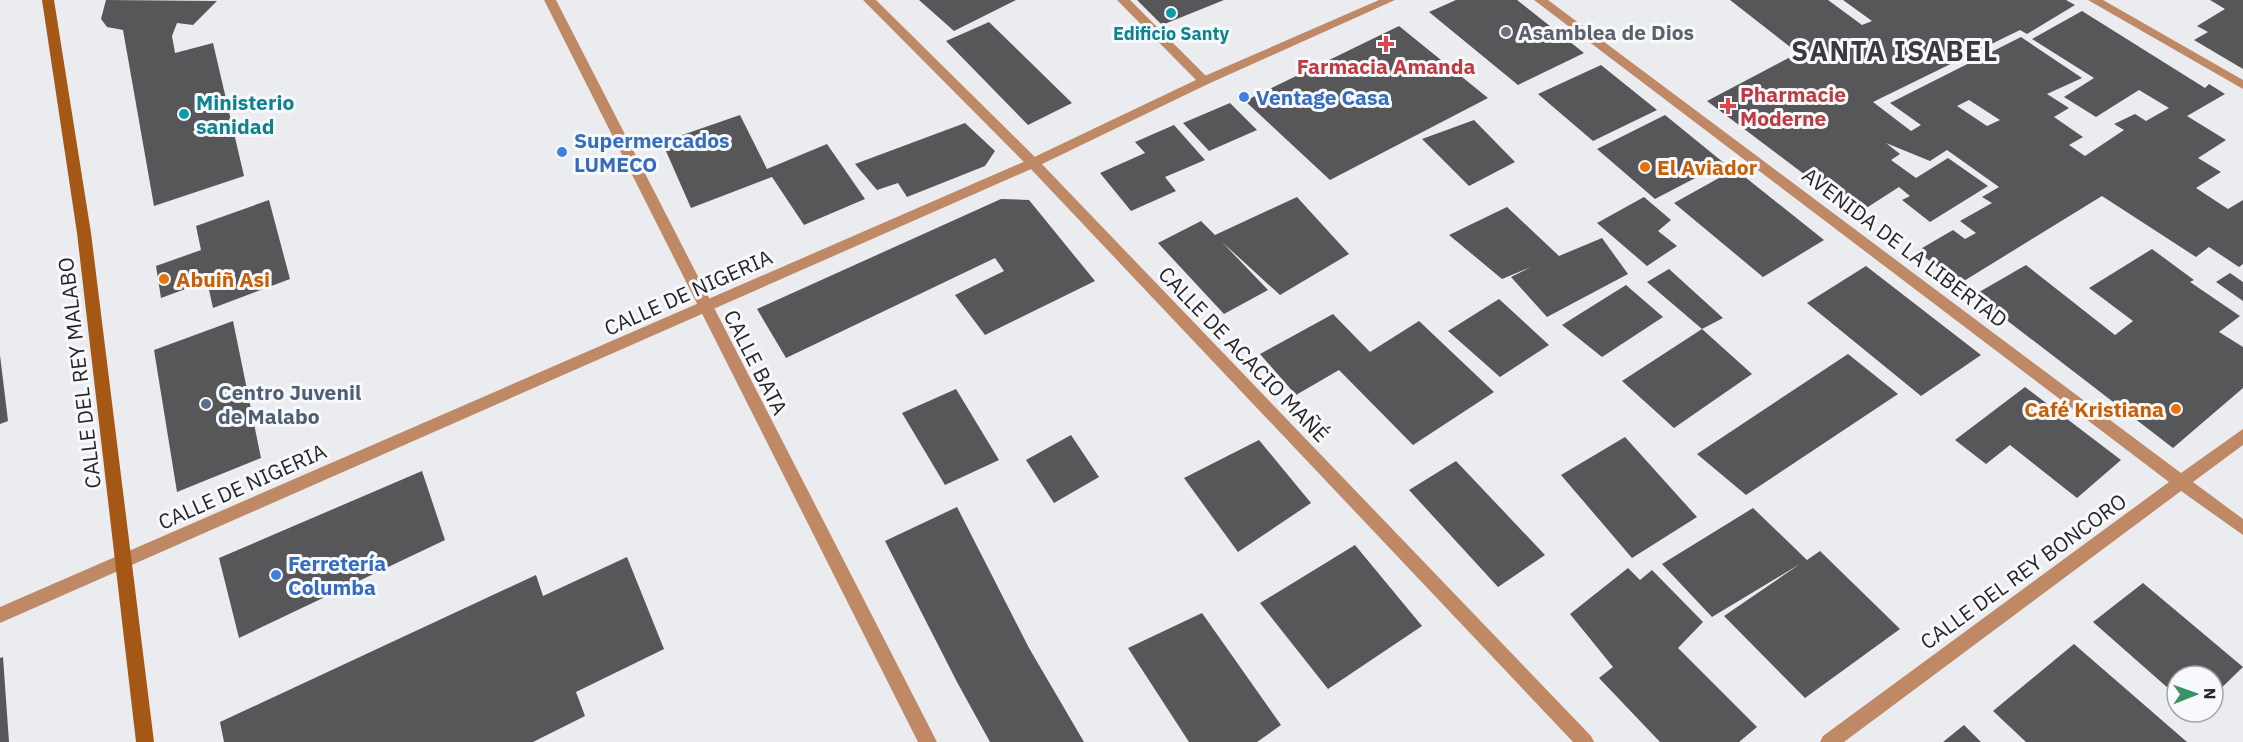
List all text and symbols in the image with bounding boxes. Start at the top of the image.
marker: Edificio Santy [1164,6,1178,20]
place label: Asamblea de Dios [1518,18,1694,46]
place label: Edificio Santy [1113,22,1229,45]
marker: Asamblea de Dios [1499,25,1513,39]
district label: SANTA ISABEL [1791,33,1999,68]
marker: Farmacia Amanda [1379,37,1393,51]
place label: Farmacia Amanda [1297,52,1475,80]
place label: Pharmacie Moderne [1740,80,1846,132]
place label: Ventage Casa [1256,83,1390,111]
place label: Ministerio sanidad [196,88,294,140]
marker: Ventage Casa [1237,90,1251,104]
marker: Pharmacie Moderne [1721,99,1735,113]
marker: Ministerio sanidad [177,107,191,121]
place label: Supermercados LUMECO [574,126,730,178]
marker: Supermercados LUMECO [555,145,569,159]
place label: El Aviador [1657,153,1758,181]
marker: El Aviador [1638,160,1652,174]
street label: AVENIDA DE LA LIBERTAD [1797,161,2013,333]
street label: CALLE DE NIGERIA [599,242,777,342]
street label: CALLE DEL REY MALABO [51,256,107,490]
street label: CALLE DE ACACIO MAÑÉ [1153,260,1335,448]
place label: Abuiñ Asi [176,265,270,293]
marker: Abuiñ Asi [157,272,171,286]
street label: CALLE BATA [718,305,794,419]
place label: Centro Juvenil de Malabo [218,378,361,430]
place label: Café Kristiana [2024,395,2164,423]
marker: Centro Juvenil de Malabo [199,397,213,411]
marker: Café Kristiana [2169,402,2183,416]
street label: CALLE DE NIGERIA [153,436,331,536]
street label: CALLE DEL REY BONCORO [1914,487,2132,655]
place label: Ferretería Columba [288,549,386,601]
marker: Ferretería Columba [269,568,283,582]
north arrow [2165,664,2225,724]
text: N [2200,688,2220,700]

